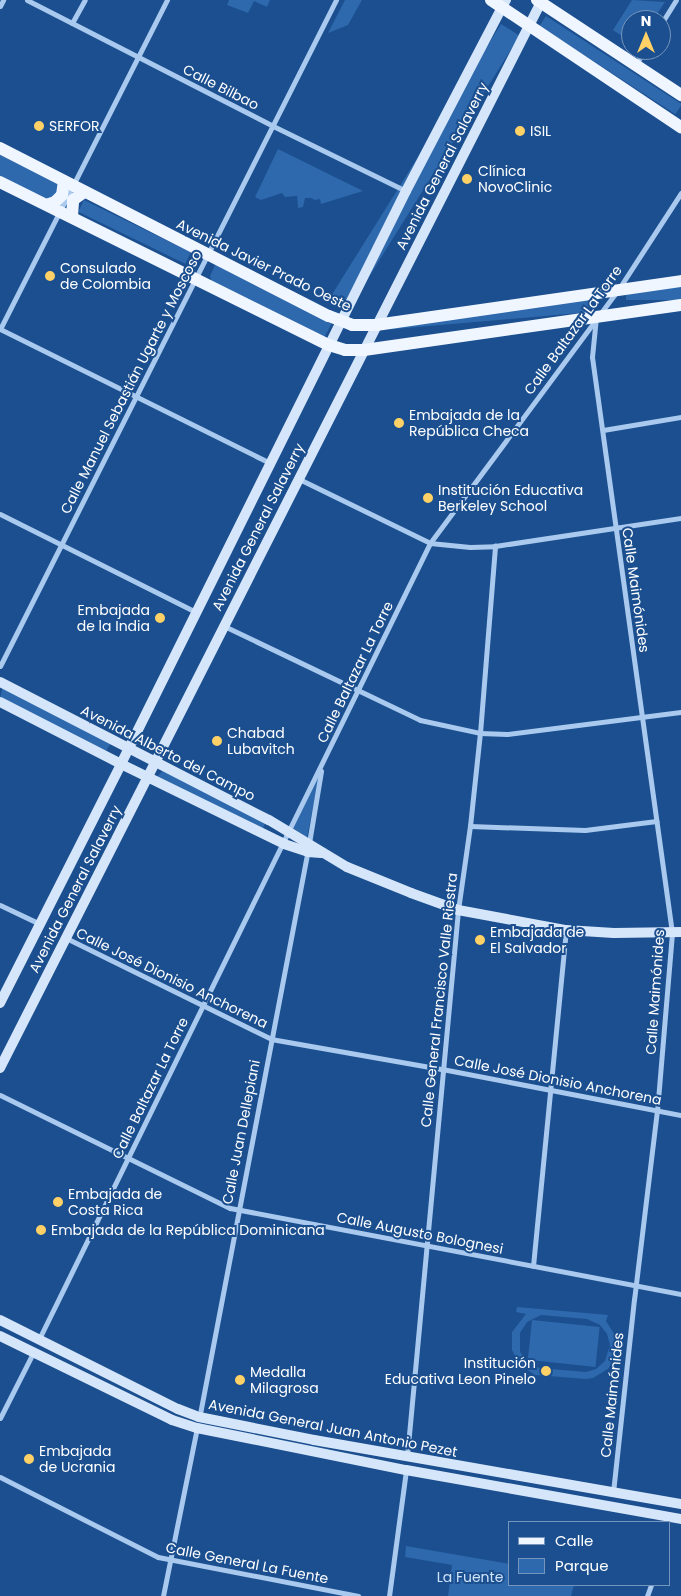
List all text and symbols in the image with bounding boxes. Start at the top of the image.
north arrow [621,10,671,60]
text: N [641,11,651,31]
street label: Calle Bilbao [180,61,262,113]
street label: Avenida General Salaverry [392,80,492,252]
place label: SERFOR [49,118,99,134]
marker: SERFOR [33,120,45,132]
place label: ISIL [530,123,551,139]
marker: ISIL [514,125,526,137]
place label: Clínica NovoClinic [478,163,552,196]
marker: Clínica NovoClinic [460,172,474,186]
street label: Avenida Javier Prado Oeste [174,215,354,315]
street label: Calle Manuel Sebastián Ugarte y Moscoso [57,247,205,517]
place label: Consulado de Colombia [60,260,151,292]
street label: Calle Baltazar La Torre [521,262,625,398]
marker: Consulado de Colombia [44,270,56,282]
place label: Embajada de la República Checa [409,407,529,440]
marker: Embajada de la República Checa [393,417,405,429]
street label: Avenida General Salaverry [208,441,308,613]
place label: Institución Educativa Berkeley School [438,482,583,514]
marker: Institución Educativa Berkeley School [422,492,434,504]
street label: Calle Maimónides [619,527,653,653]
street label: Calle Baltazar La Torre [313,599,397,745]
place label: Embajada de la India [77,602,150,634]
marker: Embajada de la India [154,612,166,624]
street label: Avenida Alberto del Campo [78,702,258,804]
place label: Chabad Lubavitch [227,725,295,758]
marker: Chabad Lubavitch [211,735,223,747]
street label: Avenida General Salaverry [25,803,125,975]
street label: Calle General Francisco Valle Riestra [417,872,461,1128]
street label: Calle José Dionisio Anchorena [74,924,270,1032]
place label: Embajada de El Salvador [490,924,584,956]
street label: Calle Maimónides [642,929,668,1055]
marker: Embajada de El Salvador [474,934,486,946]
street label: Calle Baltazar La Torre [108,1015,192,1161]
street label: Calle José Dionisio Anchorena [453,1052,663,1108]
street label: Calle Juan Dellepiani [219,1058,263,1206]
place label: Embajada de Costa Rica [68,1186,162,1218]
marker: Embajada de Costa Rica [52,1196,64,1208]
street label: Calle Augusto Bolognesi [335,1209,505,1257]
place label: Embajada de la República Dominicana [51,1222,325,1238]
marker: Embajada de la República Dominicana [35,1224,47,1236]
street label: Calle Maimónides [597,1332,627,1458]
place label: Institución Educativa Leon Pinelo [385,1355,536,1388]
place label: Medalla Milagrosa [250,1364,319,1396]
marker: Institución Educativa Leon Pinelo [540,1365,552,1377]
marker: Medalla Milagrosa [234,1374,246,1386]
street label: Avenida General Juan Antonio Pezet [207,1396,459,1460]
place label: Embajada de Ucrania [39,1443,115,1475]
marker: Embajada de Ucrania [23,1453,35,1465]
legend [508,1521,671,1586]
text: Calle [555,1530,593,1551]
street label: Calle General La Fuente [164,1539,330,1587]
text: Parque [555,1555,608,1576]
park label: La Fuente [437,1569,503,1585]

